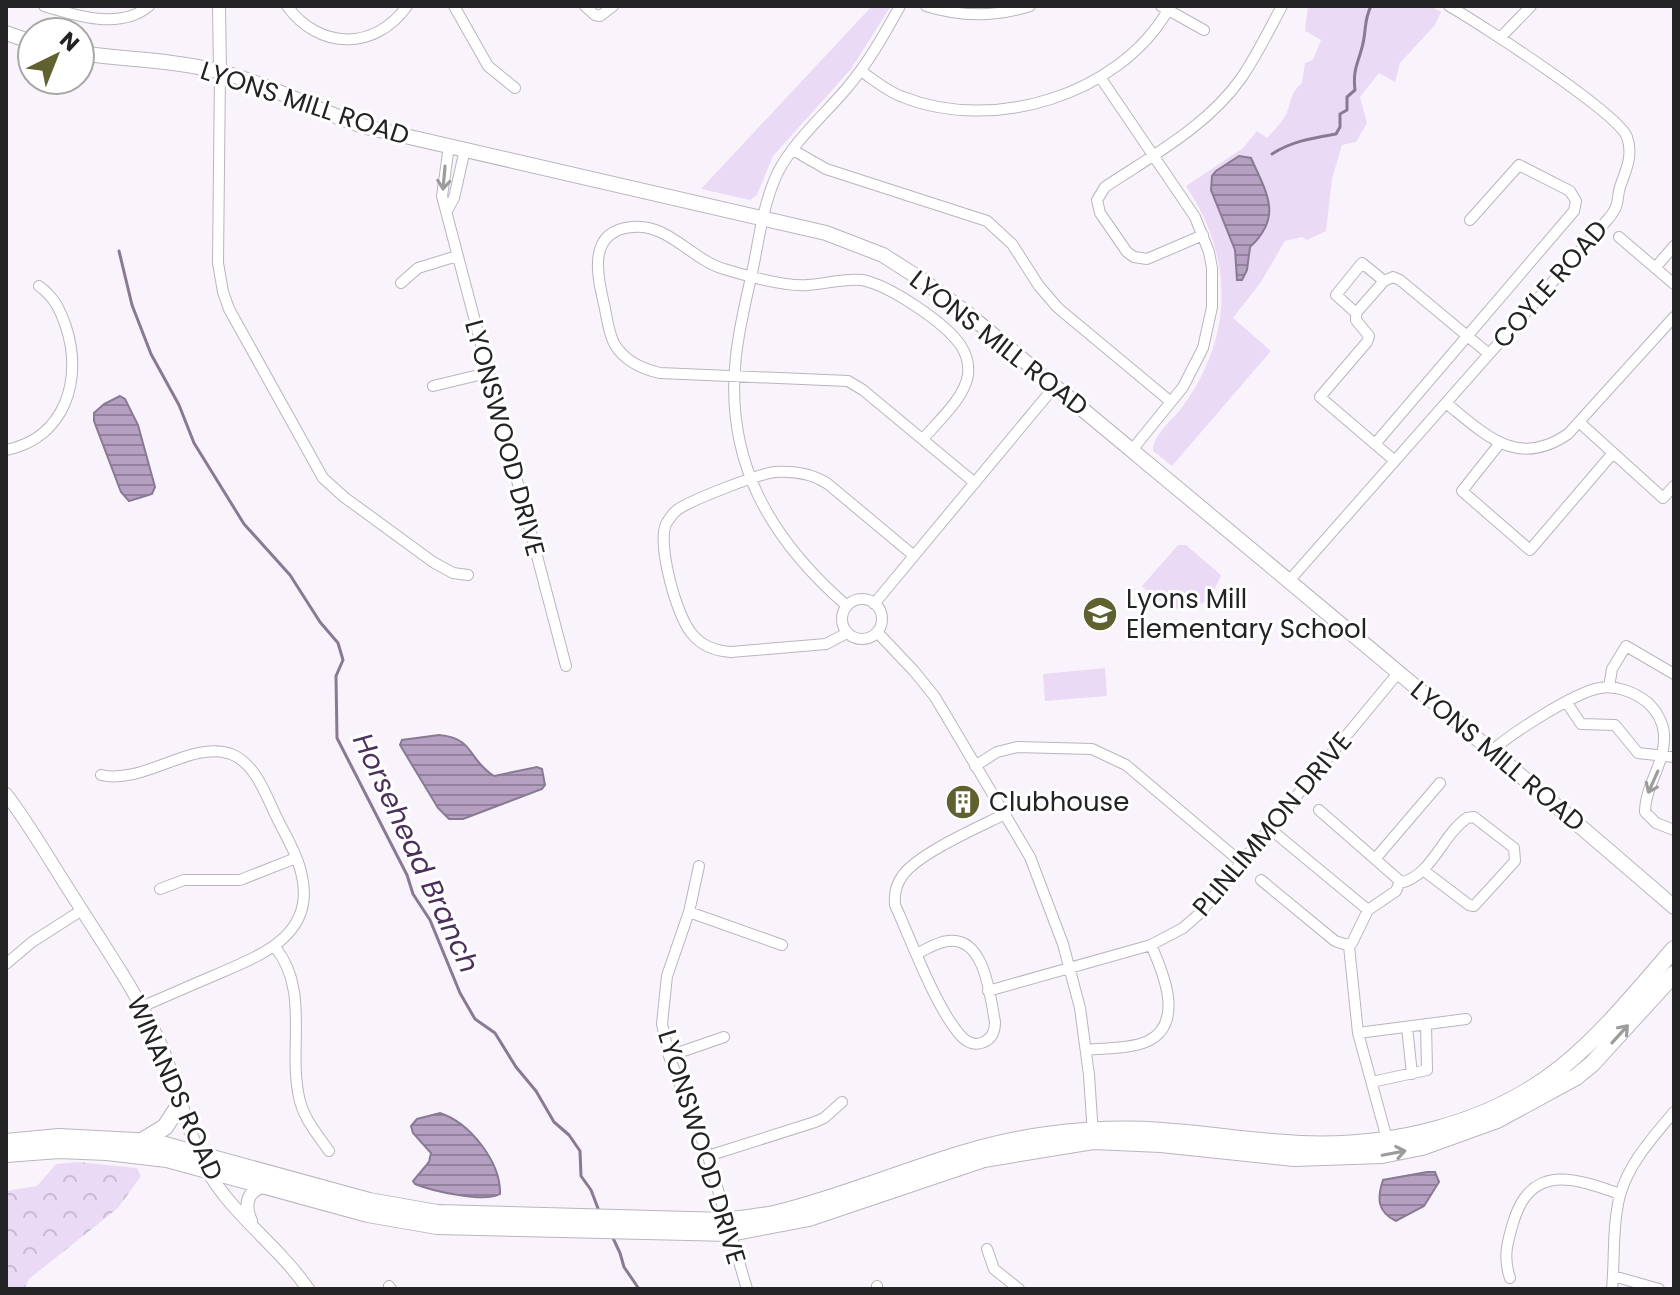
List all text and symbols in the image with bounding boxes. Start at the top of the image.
north arrow [16,16,96,96]
text: N [53,25,86,59]
street label: LYONS MILL ROAD [196,52,414,154]
one-way arrow [436,164,451,191]
street label: COYLE ROAD [1484,212,1616,356]
street label: LYONS MILL ROAD [902,262,1096,424]
street label: LYONSWOOD DRIVE [456,316,554,560]
place label: Lyons Mill Elementary School [1126,581,1367,647]
school or university icon: Lyons Mill Elementary School [1081,595,1119,633]
street label: LYONS MILL ROAD [1403,672,1593,840]
street label: PLINLIMMON DRIVE [1184,724,1360,924]
water label: Horsehead Branch [343,727,489,979]
one-way arrow [1645,769,1660,794]
building icon: Clubhouse [944,783,982,821]
place label: Clubhouse [989,784,1129,820]
street label: WINANDS ROAD [118,990,232,1186]
street label: LYONSWOOD DRIVE [649,1025,755,1269]
one-way arrow [1611,1025,1629,1045]
one-way arrow [1381,1144,1407,1159]

